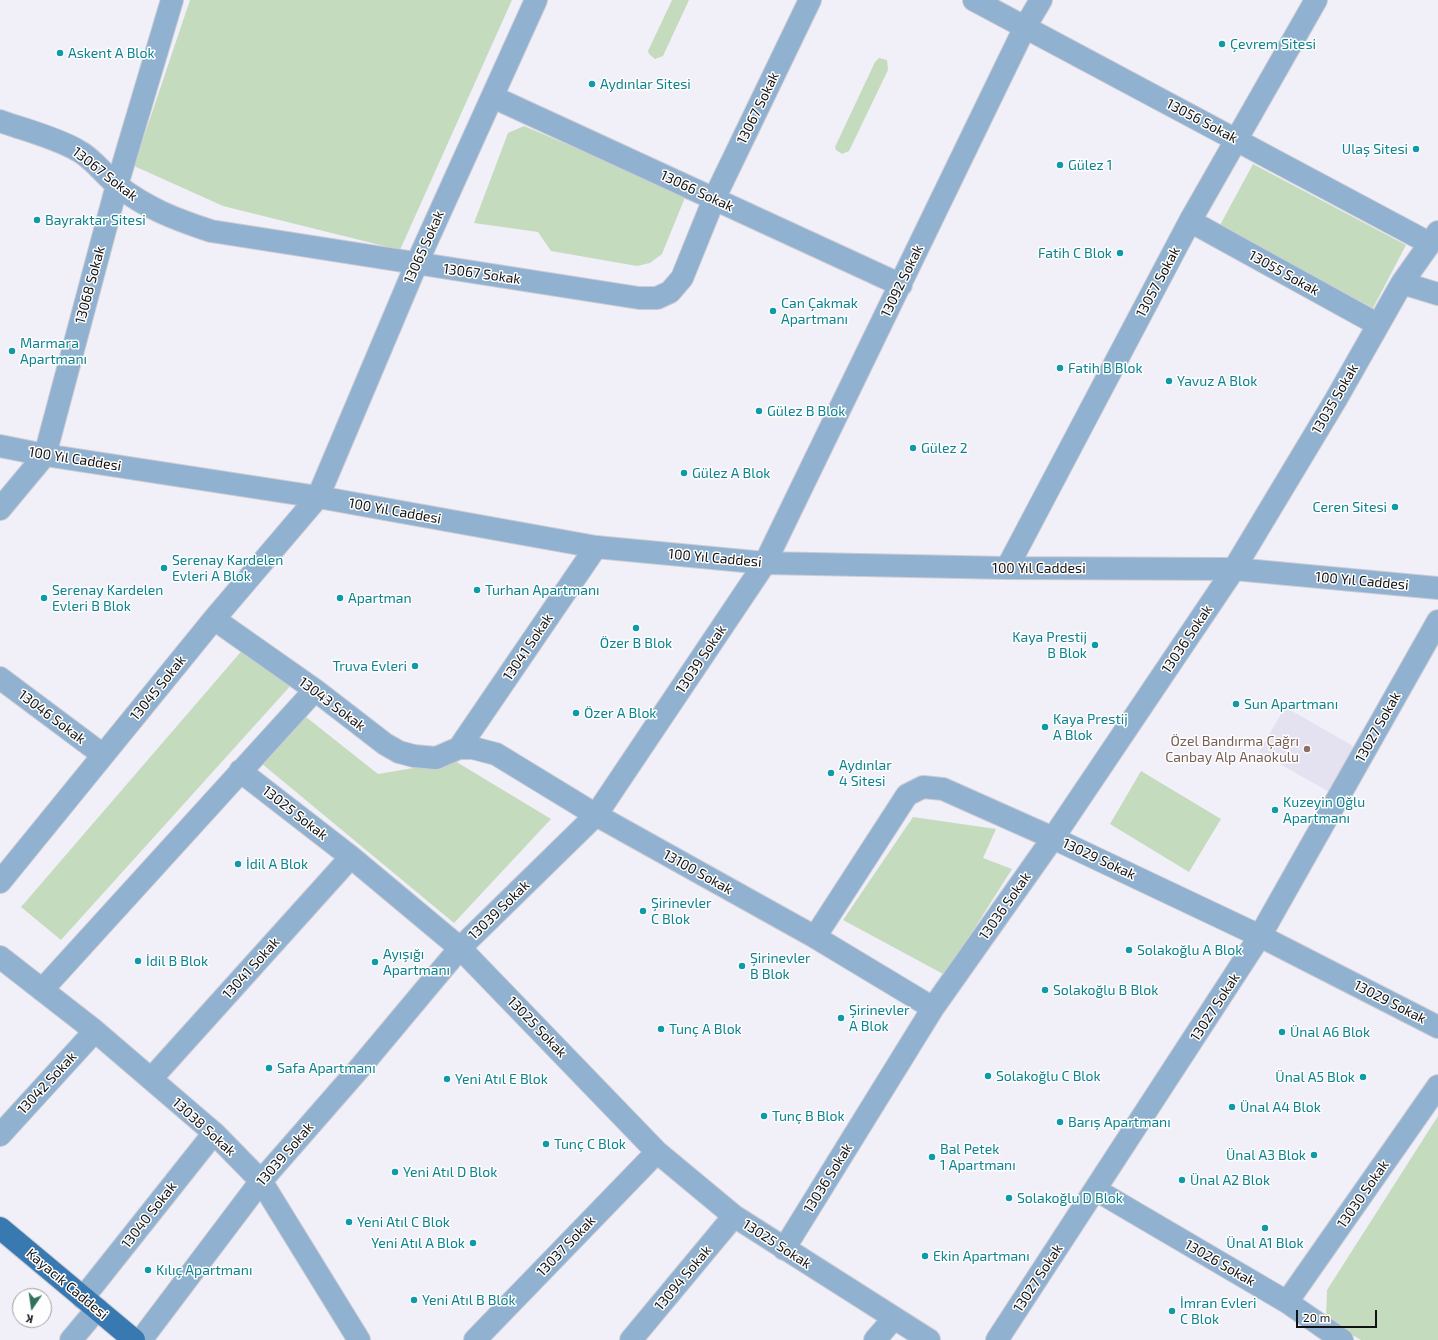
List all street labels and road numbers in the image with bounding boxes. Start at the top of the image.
street label: 13067 Sokak [733,69,783,147]
street label: 13056 Sokak [1164,95,1240,147]
street label: 13067 Sokak [69,143,141,205]
street label: 13066 Sokak [658,167,736,215]
street label: 13065 Sokak [400,208,448,286]
street label: 13092 Sokak [877,242,927,320]
street label: 13057 Sokak [1132,244,1184,320]
street label: 13068 Sokak [72,245,108,325]
street label: 13055 Sokak [1246,247,1322,299]
street label: 13067 Sokak [442,260,522,288]
street label: 13035 Sokak [1308,361,1362,437]
street label: 100 Yıl Caddesi [28,443,122,475]
street label: 100 Yıl Caddesi [348,495,442,527]
street label: 100 Yıl Caddesi [668,546,762,570]
street label: 100 Yıl Caddesi [992,560,1086,576]
street label: 100 Yıl Caddesi [1315,569,1409,593]
street label: 13036 Sokak [1158,602,1216,676]
street label: 13041 Sokak [500,610,556,684]
street label: 13039 Sokak [672,622,730,696]
street label: 13045 Sokak [127,652,189,724]
street label: 13043 Sokak [295,674,369,734]
street label: 13046 Sokak [15,686,89,748]
street label: 13027 Sokak [1352,689,1404,765]
street label: 13025 Sokak [259,782,331,844]
street label: 13029 Sokak [1060,835,1138,883]
street label: 13100 Sokak [660,846,736,898]
street label: 13036 Sokak [976,869,1034,943]
street label: 13039 Sokak [465,877,533,943]
street label: 13041 Sokak [219,934,283,1002]
street label: 13027 Sokak [1187,970,1243,1044]
street label: 13029 Sokak [1351,977,1429,1027]
street label: 13025 Sokak [504,993,570,1061]
street label: 13042 Sokak [14,1048,80,1118]
street label: 13038 Sokak [169,1094,239,1160]
street label: 13039 Sokak [253,1119,317,1189]
street label: 13036 Sokak [800,1140,856,1216]
street label: 13030 Sokak [1333,1157,1393,1231]
street label: 13040 Sokak [118,1178,180,1252]
street label: 13037 Sokak [533,1212,599,1280]
street label: 13025 Sokak [740,1216,814,1272]
street label: 13026 Sokak [1182,1236,1258,1290]
street label: 13027 Sokak [1010,1241,1066,1315]
street label: 13094 Sokak [651,1242,715,1314]
street label: Kayacık Caddesi [23,1245,111,1323]

